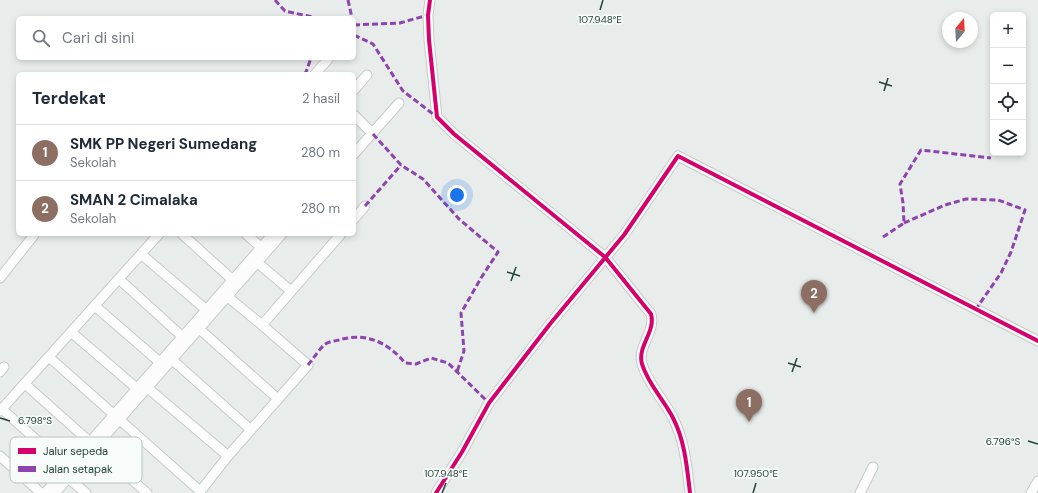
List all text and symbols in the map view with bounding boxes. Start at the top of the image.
north arrow [942,12,978,48]
map controls [990,12,1026,156]
button: + [990,12,1026,48]
text: 107.948°E [578,13,622,26]
search box [16,16,356,60]
icon: search [30,27,52,49]
text: Cari di sini [62,28,134,48]
button: − [990,48,1026,84]
button: locate [990,84,1026,120]
text: Terdekat [32,87,106,109]
text: 2 hasil [302,90,340,107]
button: layers [990,120,1026,156]
text: SMK PP Negeri Sumedang [70,134,257,154]
text: 1 [43,144,47,161]
text: 280 m [301,144,340,161]
text: Sekolah [70,154,116,171]
your location [447,185,467,205]
text: SMAN 2 Cimalaka [70,190,198,210]
text: 2 [41,200,49,217]
text: 280 m [301,200,340,217]
text: Sekolah [70,210,116,227]
pin: 2 [801,280,827,313]
pin: 1 [736,389,762,422]
text: 6.798°S [18,414,52,427]
text: 6.796°S [986,435,1020,448]
legend [10,437,142,483]
text: Jalur sepeda [43,444,108,458]
text: Jalan setapak [43,462,113,476]
text: 107.948°E [424,467,468,480]
text: 107.950°E [734,467,779,480]

